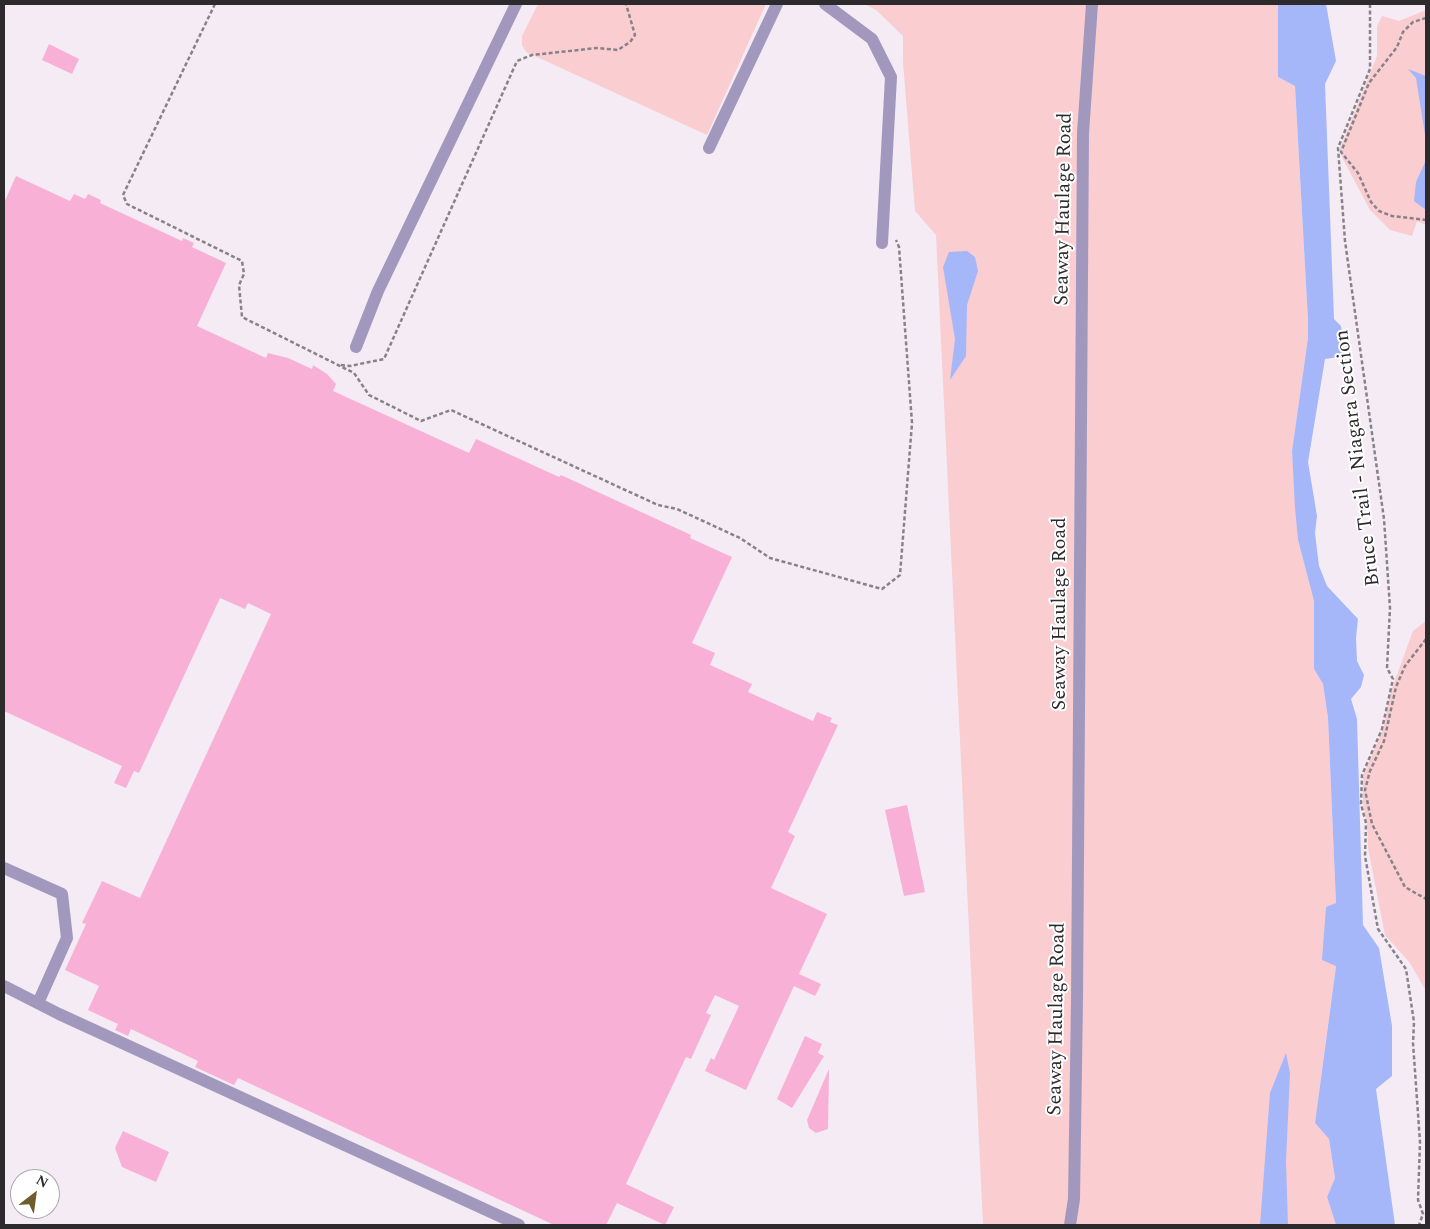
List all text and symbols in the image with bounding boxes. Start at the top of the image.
street label: Seaway Haulage Road [1051,112,1079,306]
street label: Bruce Trail - Niagara Section [1331,328,1387,588]
street label: Seaway Haulage Road [1049,517,1073,711]
street label: Seaway Haulage Road [1044,922,1072,1116]
north arrow [10,1169,60,1219]
text: N [32,1169,52,1193]

